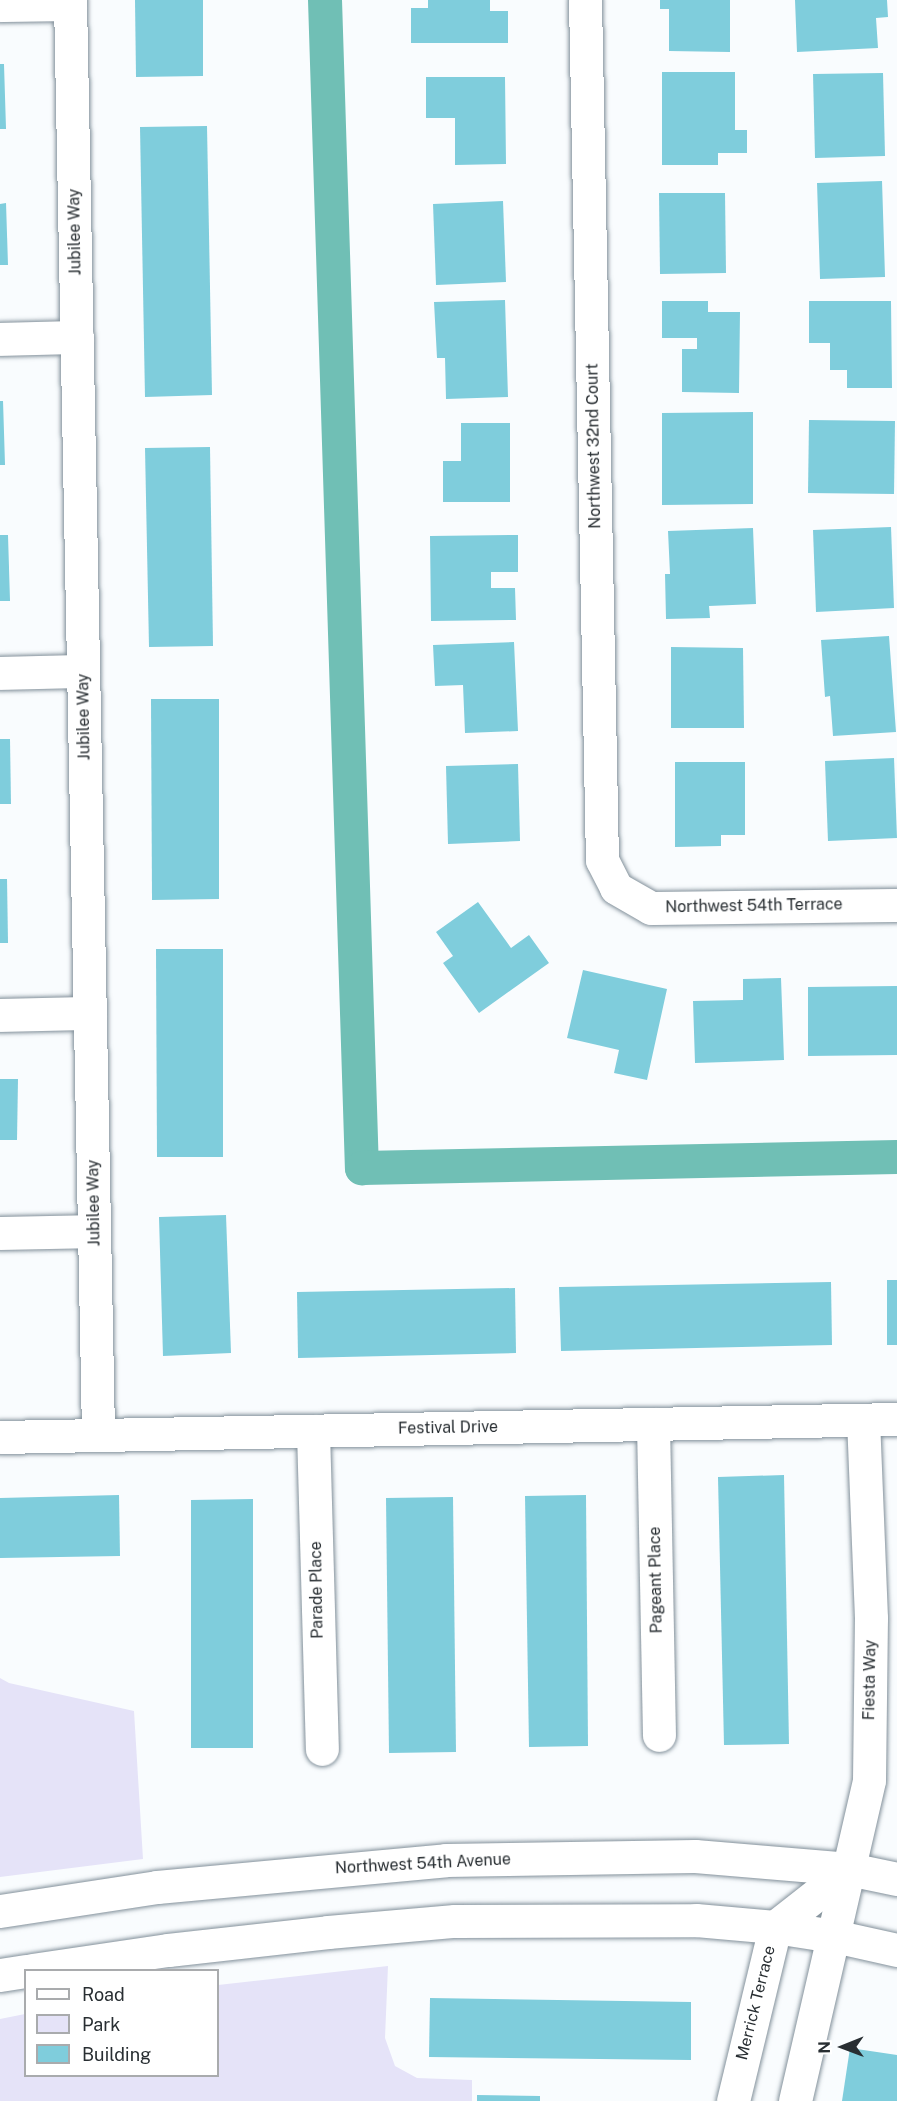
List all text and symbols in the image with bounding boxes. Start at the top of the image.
street label: Jubilee Way [65,188,85,276]
street label: Northwest 32nd Court [583,363,605,529]
street label: Jubilee Way [74,673,94,761]
street label: Northwest 54th Terrace [665,895,843,917]
street label: Jubilee Way [84,1159,104,1247]
street label: Festival Drive [398,1418,498,1438]
street label: Pageant Place [645,1526,667,1634]
street label: Parade Place [307,1541,327,1639]
street label: Fiesta Way [860,1639,880,1721]
street label: Northwest 54th Avenue [335,1850,511,1878]
street label: Merrick Terrace [732,1944,780,2062]
legend [24,1969,219,2077]
text: Road [82,1984,125,2005]
text: Park [82,2014,120,2035]
north arrow [813,2017,873,2077]
text: N [815,2041,834,2054]
text: Building [82,2044,151,2065]

